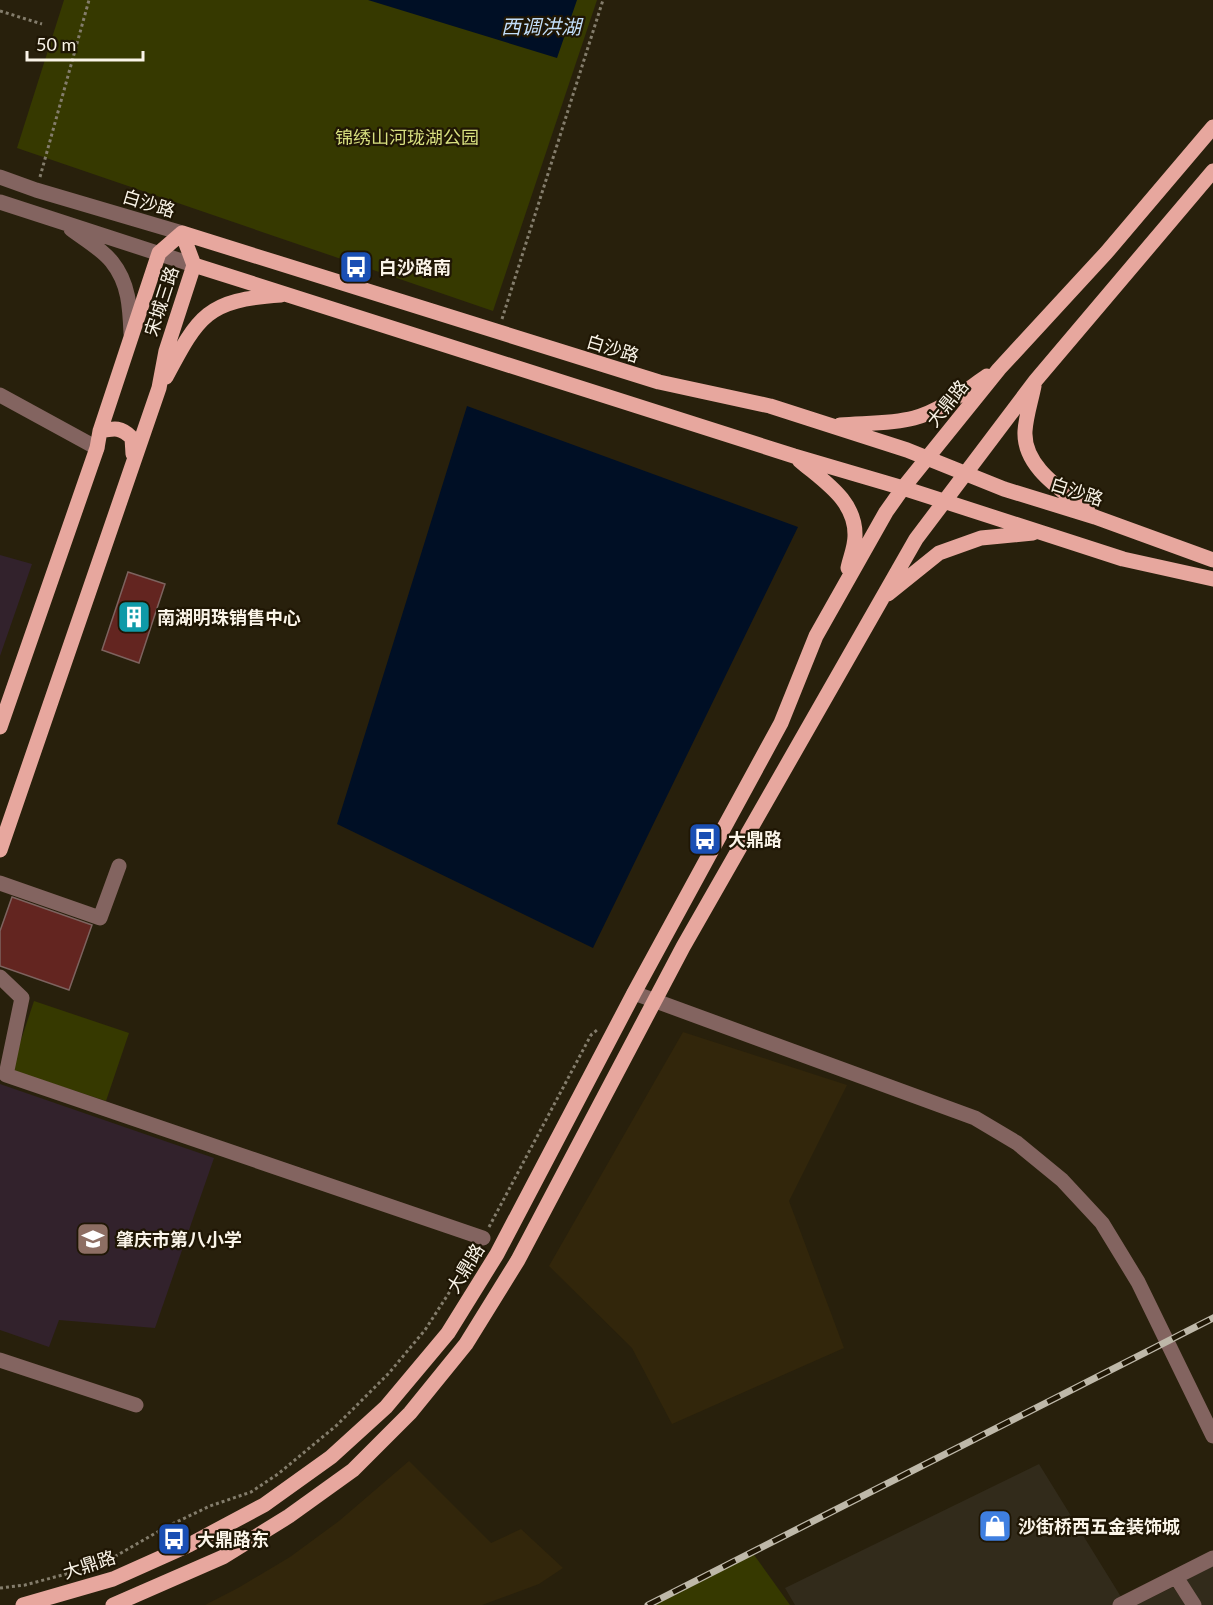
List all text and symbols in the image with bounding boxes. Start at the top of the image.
water label: 西调洪湖 [501,14,584,38]
scale bar [27,24,142,62]
text: 50 m [36,33,76,55]
park label: 锦绣山河珑湖公园 [335,126,479,148]
street label: 白沙路 [120,185,178,221]
bus stop icon: 白沙路南 [338,249,374,285]
place label: 白沙路南 [379,256,451,278]
street label: 宋城三路 [139,263,183,339]
street label: 白沙路 [584,330,642,366]
street label: 大鼎路 [921,375,973,431]
street label: 白沙路 [1048,472,1106,510]
building icon: 南湖明珠销售中心 [116,599,152,635]
place label: 南湖明珠销售中心 [157,606,301,628]
bus stop icon: 大鼎路 [687,821,723,857]
place label: 大鼎路 [728,828,782,850]
school or university icon: 肇庆市第八小学 [75,1221,111,1257]
place label: 肇庆市第八小学 [116,1228,242,1250]
street label: 大鼎路 [442,1239,488,1297]
shop icon: 沙街桥西五金装饰城 [977,1508,1013,1544]
place label: 沙街桥西五金装饰城 [1018,1515,1180,1537]
bus stop icon: 大鼎路东 [156,1521,192,1557]
place label: 大鼎路东 [197,1528,269,1550]
street label: 大鼎路 [60,1545,118,1583]

